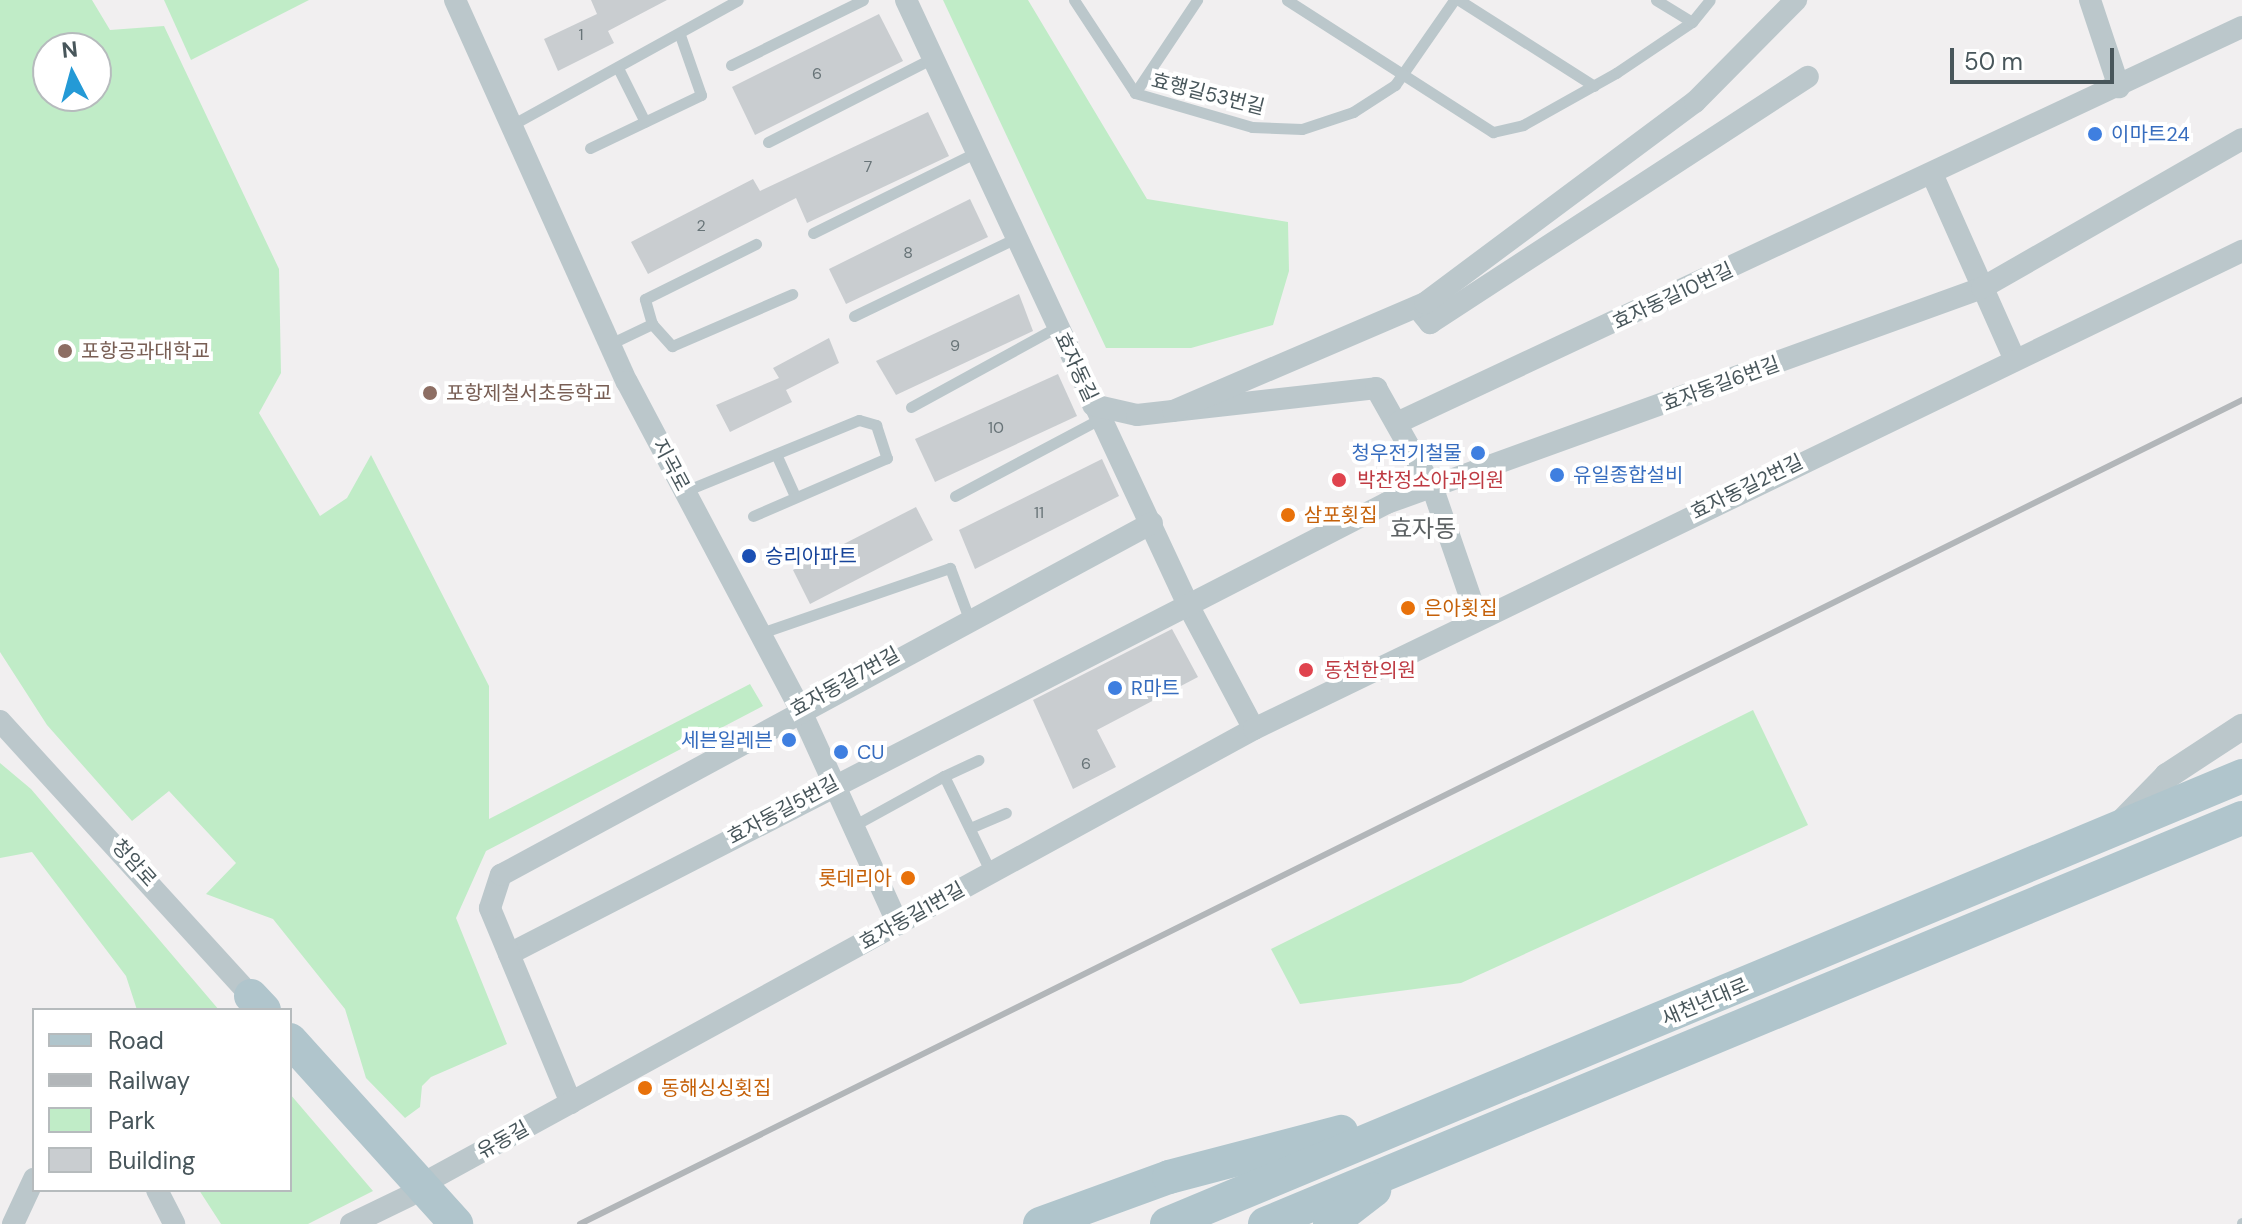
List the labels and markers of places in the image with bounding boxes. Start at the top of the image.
place label: 이마트24 [2111,122,2190,146]
marker: 이마트24 [2086,125,2104,143]
place label: 포항공과대학교 [81,339,210,363]
marker: 포항공과대학교 [56,342,74,360]
place label: 포항제철서초등학교 [446,381,612,405]
marker: 포항제철서초등학교 [421,384,439,402]
place label: 청우전기철물 [1352,441,1462,465]
marker: 청우전기철물 [1469,444,1487,462]
place label: 유일종합설비 [1573,463,1683,487]
marker: 유일종합설비 [1548,466,1566,484]
place label: 박찬정소아과의원 [1357,468,1504,492]
marker: 박찬정소아과의원 [1328,469,1350,491]
place label: 삼포횟집 [1304,503,1378,527]
marker: 삼포횟집 [1279,506,1297,524]
place label: 승리아파트 [765,544,857,568]
marker: 승리아파트 [740,547,758,565]
place label: 은아횟집 [1424,596,1498,620]
marker: 은아횟집 [1399,599,1417,617]
place label: 동천한의원 [1324,658,1416,682]
marker: 동천한의원 [1295,659,1317,681]
place label: R마트 [1131,676,1180,700]
marker: R마트 [1106,679,1124,697]
place label: 세븐일레븐 [681,728,773,752]
marker: 세븐일레븐 [780,731,798,749]
place label: CU [857,740,884,764]
marker: CU [832,743,850,761]
place label: 롯데리아 [818,866,892,890]
marker: 롯데리아 [899,869,917,887]
place label: 동해싱싱횟집 [661,1076,771,1100]
marker: 동해싱싱횟집 [636,1079,654,1097]

